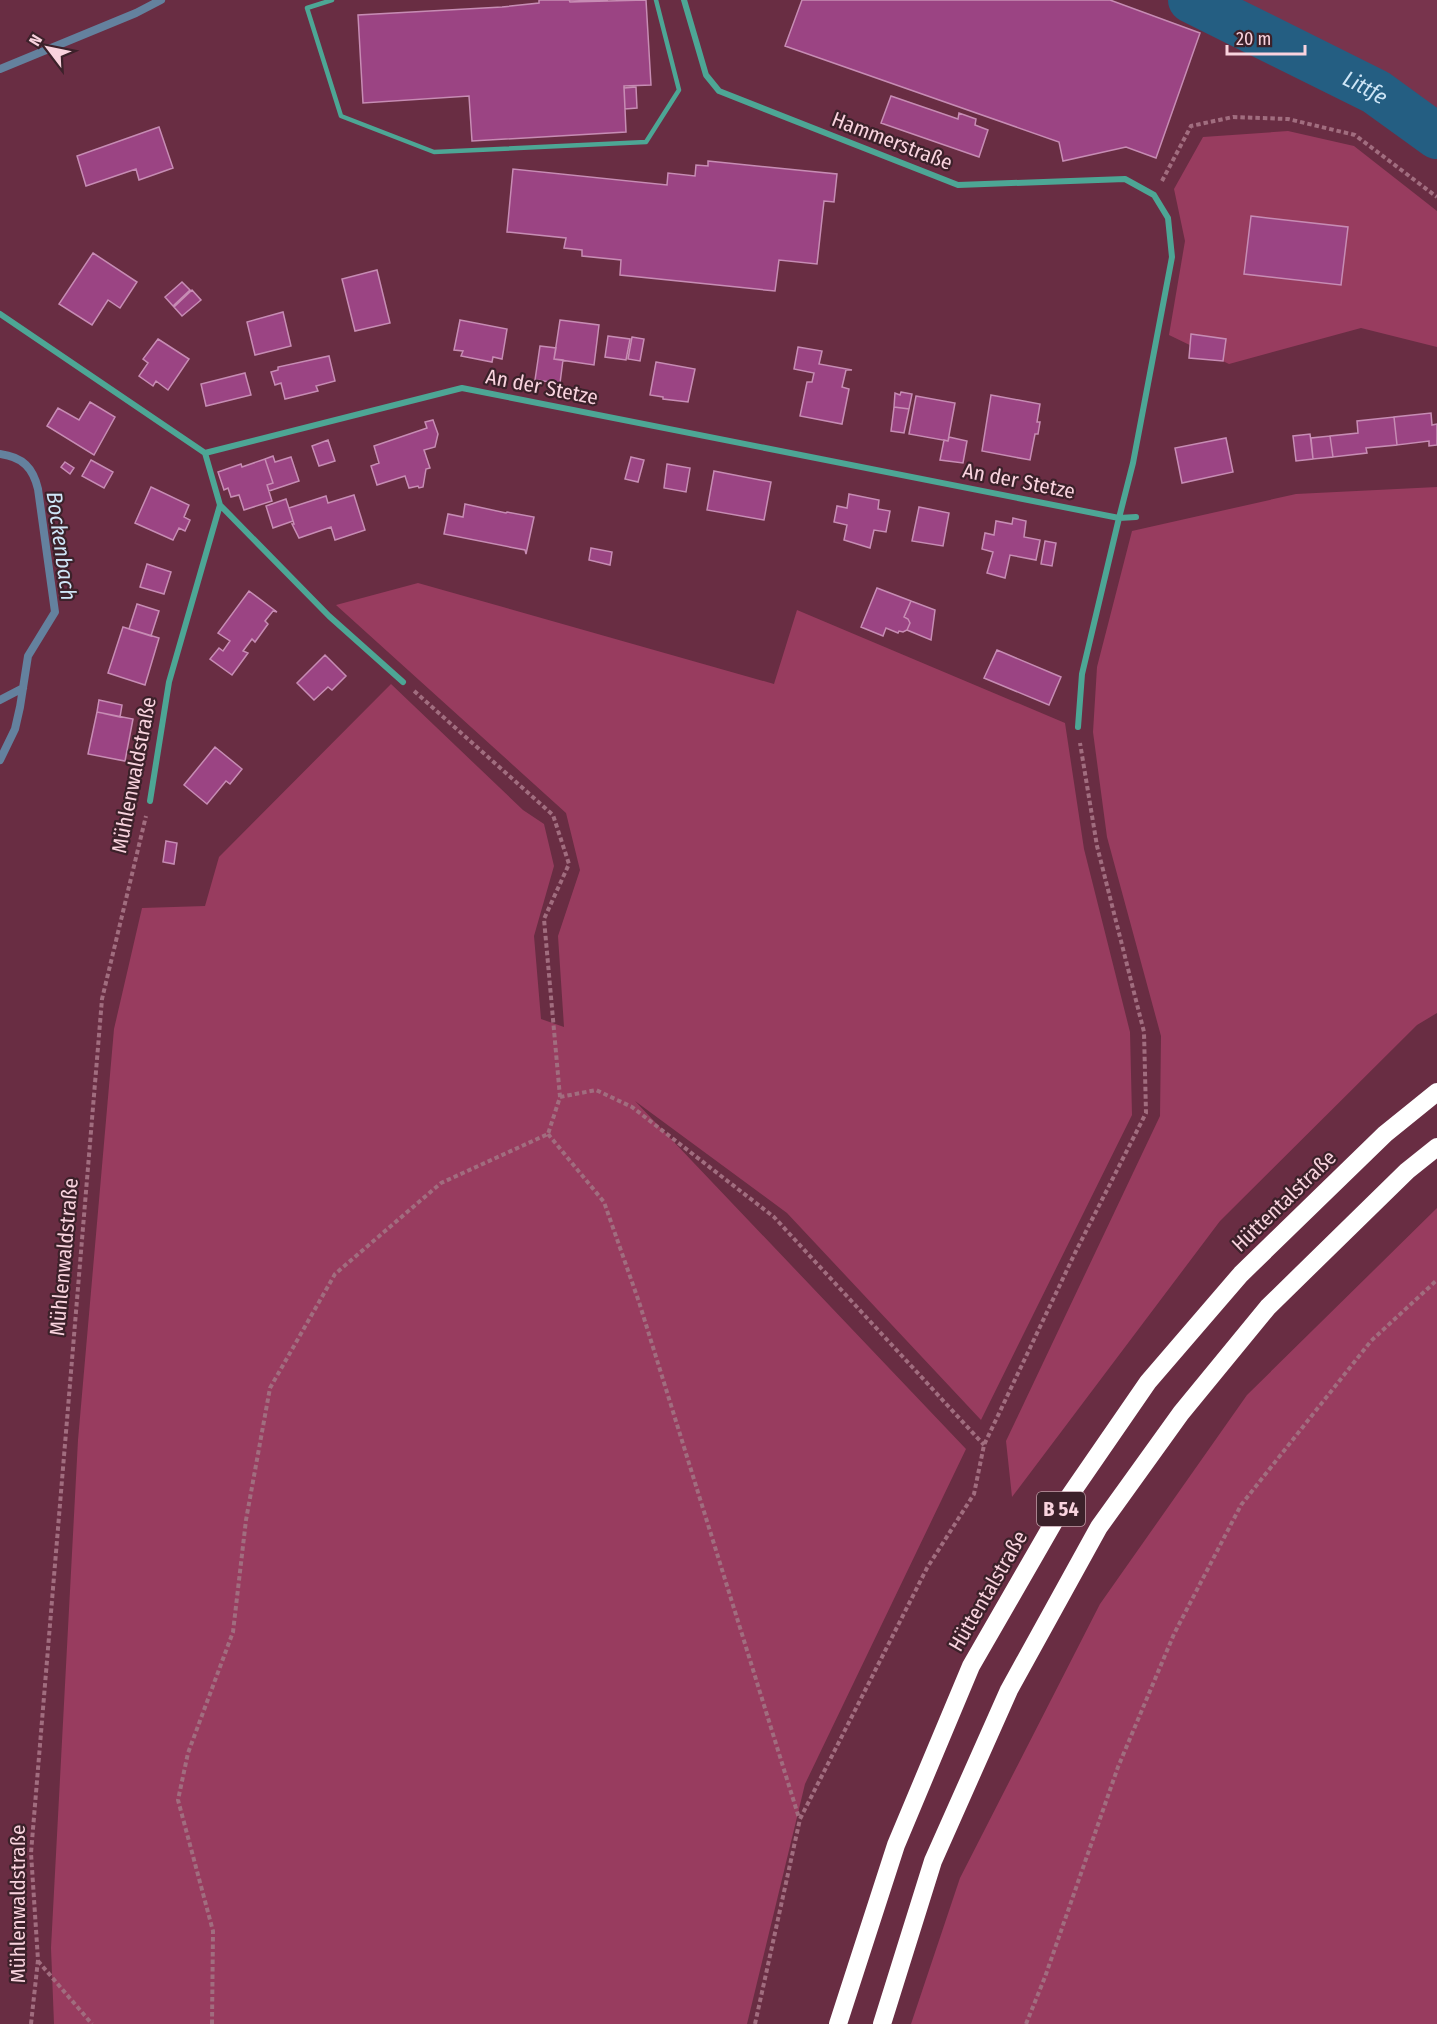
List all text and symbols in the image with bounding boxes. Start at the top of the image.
north arrow [18,18,78,78]
scale bar [1227,18,1305,56]
text: 20 m [1236,28,1271,50]
text: N [25,31,46,49]
water label: Littfe [1339,65,1393,110]
street label: Hammerstraße [828,106,956,176]
street label: An der Stetze [484,363,600,411]
street label: An der Stetze [961,457,1077,505]
water label: Bockenbach [41,490,83,602]
street label: Mühlenwaldstraße [106,695,162,855]
street label: Hüttentalstraße [1226,1145,1342,1257]
street label: Mühlenwaldstraße [44,1177,84,1337]
road number: B 54 [1037,1492,1085,1526]
street label: Hüttentalstraße [943,1526,1033,1656]
street label: Mühlenwaldstraße [5,1825,31,1983]

